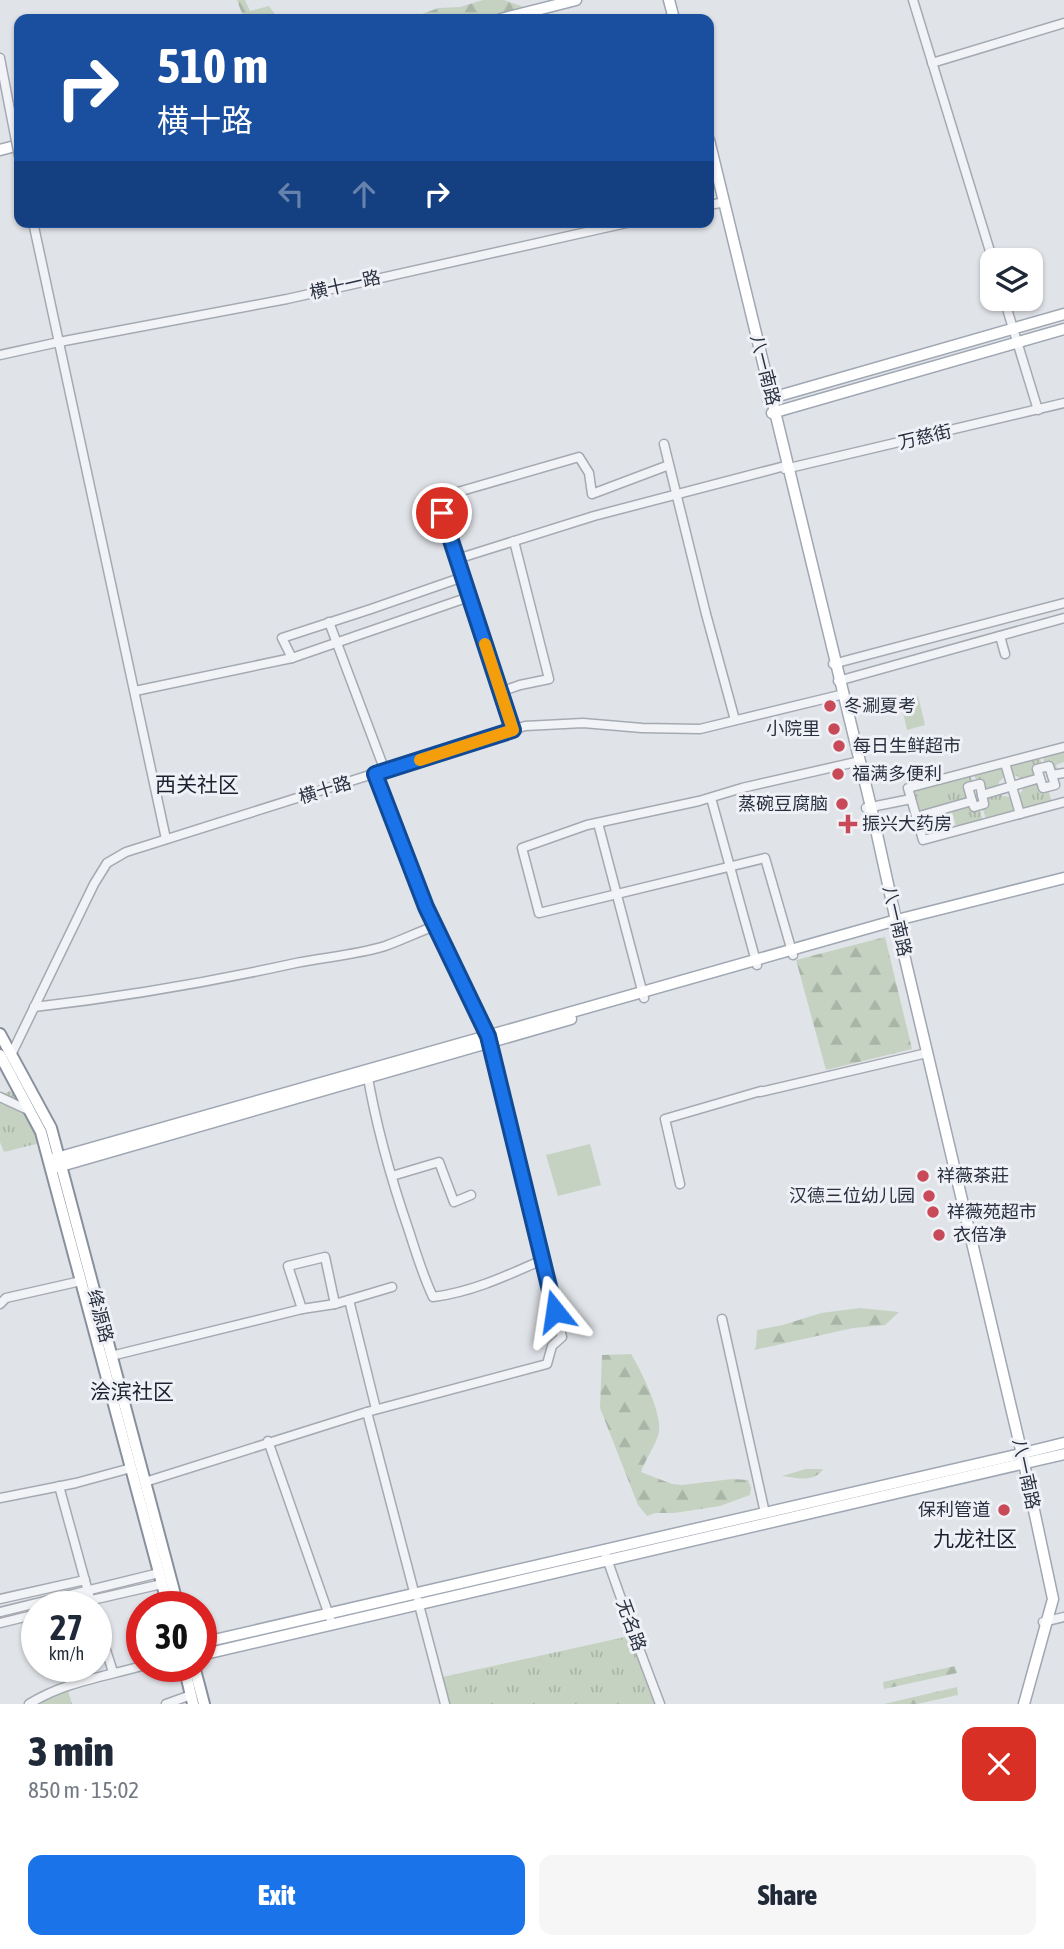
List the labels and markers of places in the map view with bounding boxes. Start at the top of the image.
pin [412,483,472,543]
place label: 冬涮夏考 [844,695,916,716]
marker: 冬涮夏考 [822,698,838,714]
place label: 小院里 [766,718,820,739]
marker: 小院里 [826,721,842,737]
place label: 每日生鲜超市 [853,735,961,756]
marker: 每日生鲜超市 [831,738,847,754]
place label: 福满多便利 [852,763,942,784]
marker: 福满多便利 [830,766,846,782]
place label: 蒸碗豆腐脑 [738,793,828,814]
marker: 蒸碗豆腐脑 [834,796,850,812]
place label: 振兴大药房 [862,813,952,834]
marker: 振兴大药房 [840,816,856,832]
place label: 祥薇茶莊 [937,1165,1009,1186]
marker: 祥薇茶莊 [915,1168,931,1184]
place label: 汉德三位幼儿园 [789,1185,915,1206]
marker: 汉德三位幼儿园 [921,1188,937,1204]
place label: 祥薇苑超市 [947,1201,1037,1222]
marker: 祥薇苑超市 [925,1204,941,1220]
place label: 衣倍净 [953,1224,1007,1245]
marker: 衣倍净 [931,1227,947,1243]
place label: 保利管道 [918,1499,990,1520]
marker: 保利管道 [996,1502,1012,1518]

